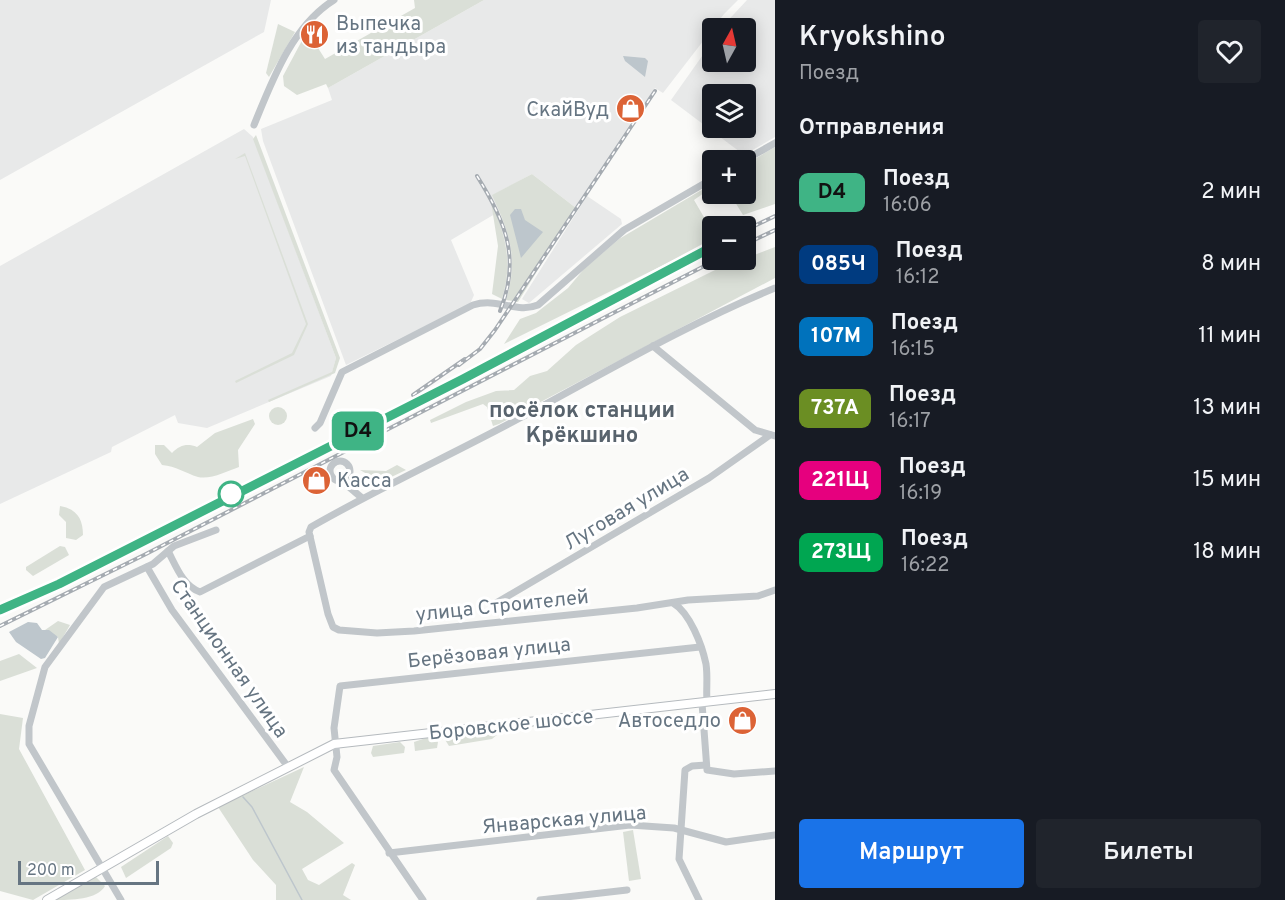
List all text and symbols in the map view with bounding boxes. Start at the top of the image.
place label: Выпечка из тандыра [336,12,446,61]
restaurant icon: Выпечка из тандыра [299,18,331,50]
north arrow [702,18,756,72]
map controls [702,18,756,270]
text: Kryokshino [799,20,946,56]
button: heart [1198,20,1261,83]
text: Поезд [799,61,859,87]
button: layers [702,84,756,138]
shop icon: СкайВуд [614,93,646,125]
place label: СкайВуд [526,98,609,124]
text: Отправления [799,115,944,142]
button: + [702,150,756,204]
text: Поезд [883,166,950,193]
text: D4 [818,179,846,206]
text: 2 мин [1201,179,1261,206]
text: 16:06 [883,193,932,219]
button: − [702,216,756,270]
text: Поезд [896,238,963,265]
text: 085Ч [811,251,866,278]
text: 8 мин [1201,251,1261,278]
text: 16:12 [896,265,939,291]
text: Поезд [891,310,958,337]
text: 107М [811,323,861,350]
text: 11 мин [1198,323,1261,350]
text: 16:15 [891,337,935,363]
text: Поезд [889,382,956,409]
text: 737А [811,395,859,422]
text: 13 мин [1193,395,1261,422]
district label: посёлок станции Крёкшино [489,398,675,450]
text: 16:17 [889,409,931,435]
line badge: D4 [331,412,385,450]
text: D4 [344,418,372,445]
text: Поезд [899,454,966,481]
street label: Луговая улица [560,462,694,557]
shop icon: Касса [300,464,332,496]
text: 221Щ [811,467,869,494]
text: 15 мин [1193,467,1261,494]
place label: Касса [337,469,392,495]
unlabelled marker [218,481,244,507]
text: 16:19 [899,481,942,507]
text: Поезд [901,526,968,553]
text: 273Щ [811,539,871,566]
text: 18 мин [1193,539,1261,566]
text: 16:22 [901,553,949,579]
street label: Станционная улица [164,575,293,744]
street label: улица Строителей [414,585,590,629]
street label: Берёзовая улица [406,632,572,675]
street label: Боровское шоссе [428,704,595,748]
shop icon: Автоседло [726,704,758,736]
place label: Автоседло [618,709,721,735]
street label: Январская улица [481,801,648,841]
button: Маршрут [799,819,1024,888]
button: Билеты [1036,819,1261,888]
scale bar [18,858,159,886]
text: 200 m [27,861,75,881]

